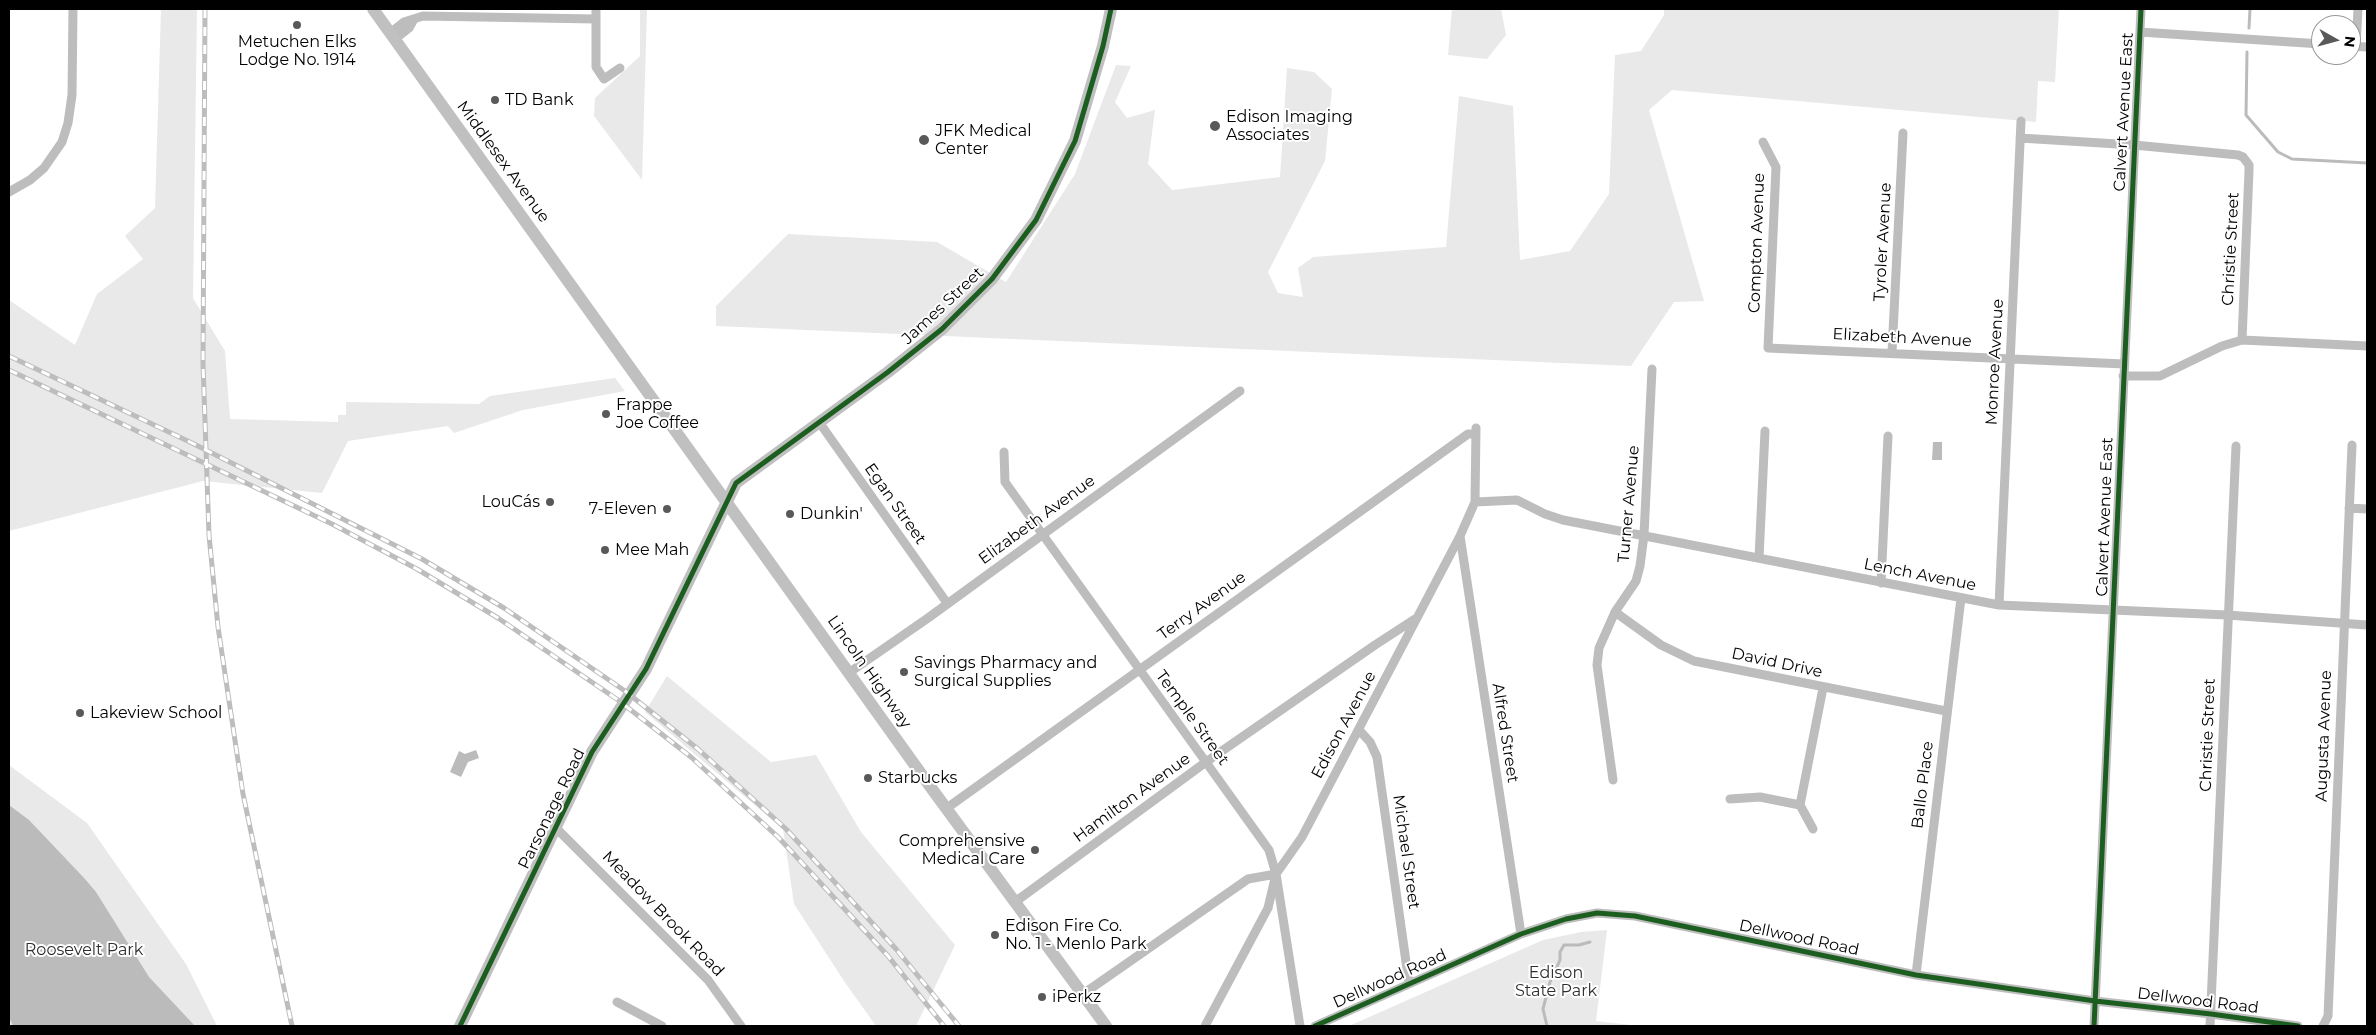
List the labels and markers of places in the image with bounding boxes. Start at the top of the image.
marker: Metuchen Elks Lodge No. 1914 [291,19,303,31]
place label: Metuchen Elks Lodge No. 1914 [238,32,356,70]
place label: TD Bank [505,90,573,110]
marker: TD Bank [489,94,501,106]
place label: Edison Imaging Associates [1226,107,1353,145]
marker: Edison Imaging Associates [1208,119,1222,133]
place label: JFK Medical Center [935,121,1032,159]
marker: JFK Medical Center [917,133,931,147]
place label: Frappe Joe Coffee [616,395,699,433]
marker: Frappe Joe Coffee [600,408,612,420]
place label: LouCás [481,492,540,512]
marker: LouCás [544,496,556,508]
place label: 7-Eleven [589,499,657,519]
marker: 7-Eleven [661,503,673,515]
place label: Dunkin' [800,504,863,524]
marker: Dunkin' [784,508,796,520]
place label: Mee Mah [615,540,689,560]
marker: Mee Mah [599,544,611,556]
place label: Savings Pharmacy and Surgical Supplies [914,653,1097,691]
marker: Savings Pharmacy and Surgical Supplies [898,666,910,678]
place label: Lakeview School [90,703,222,723]
marker: Lakeview School [74,707,86,719]
place label: Starbucks [878,768,957,788]
marker: Starbucks [862,772,874,784]
place label: Comprehensive Medical Care [899,831,1025,869]
marker: Comprehensive Medical Care [1029,844,1041,856]
place label: Edison Fire Co. No. 1 - Menlo Park [1005,916,1146,954]
marker: Edison Fire Co. No. 1 - Menlo Park [989,929,1001,941]
place label: iPerkz [1052,987,1101,1007]
marker: iPerkz [1036,991,1048,1003]

